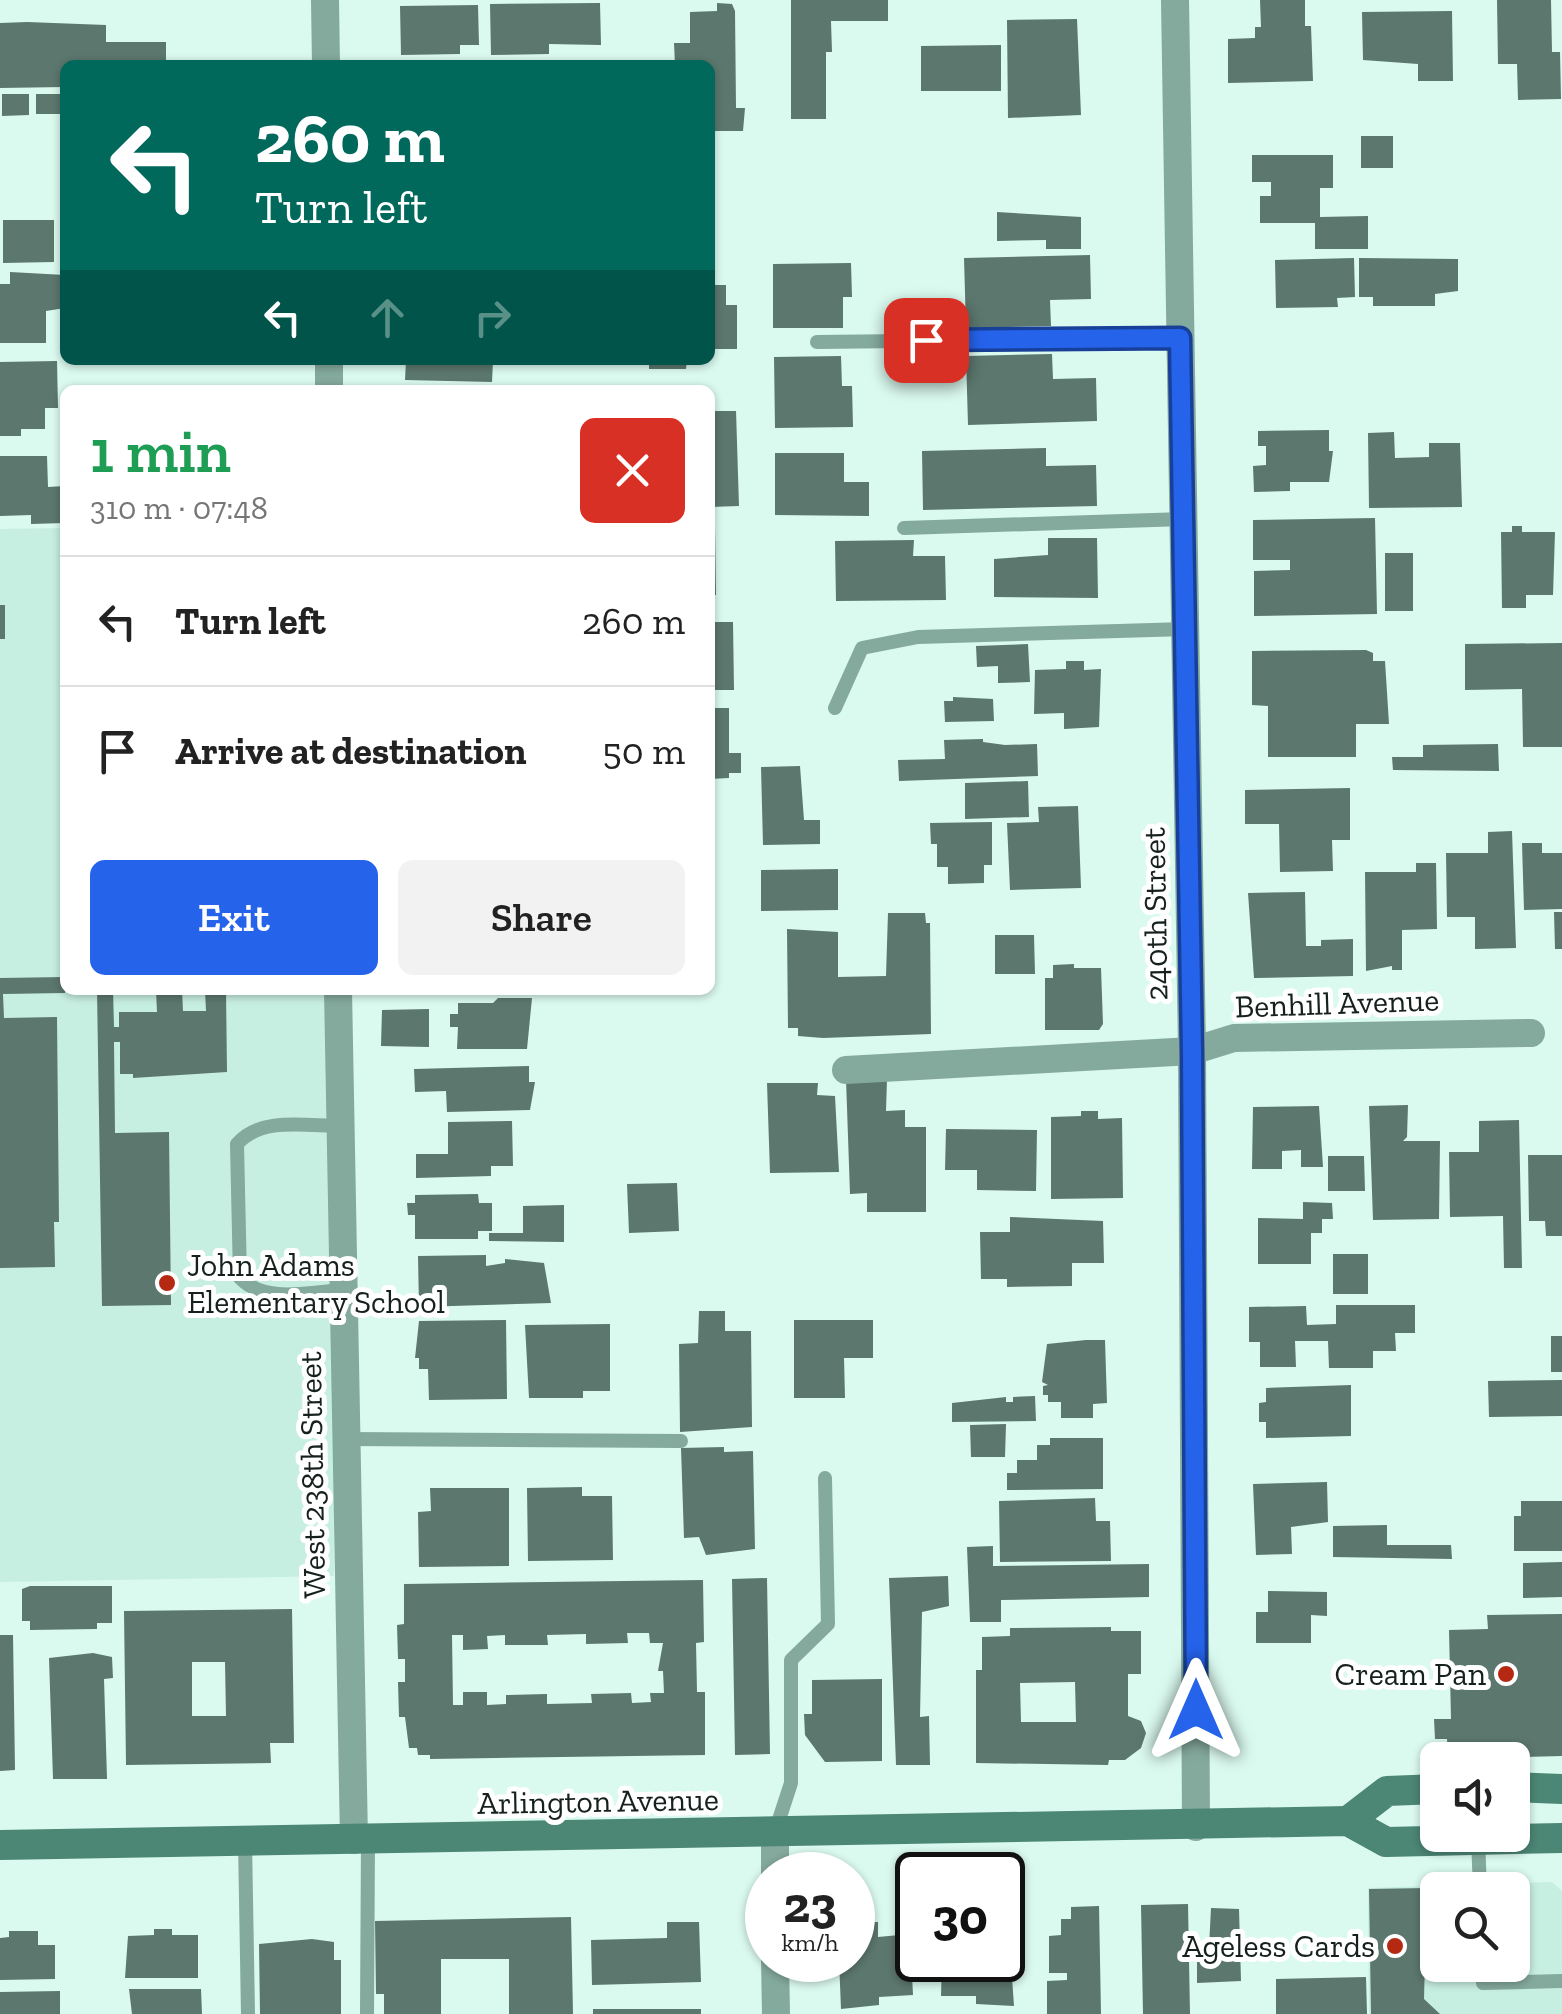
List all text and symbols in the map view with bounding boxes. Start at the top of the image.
text: 260 m [255,96,445,180]
icon: left [90,100,220,230]
text: Turn left [255,181,427,235]
icon: left [255,290,310,345]
icon: ahead [360,290,415,345]
icon: right [465,290,520,345]
pin [884,298,969,383]
icon: arrive [899,313,954,368]
text: 1 min [90,415,231,487]
button: close [580,418,685,523]
text: 310 m · 07:48 [90,489,268,527]
icon: left [90,594,145,649]
text: Turn left [175,598,326,644]
text: 260 m [582,598,685,644]
icon: arrive [90,724,145,779]
text: Arrive at destination [175,728,526,774]
text: 50 m [602,728,685,774]
street label: 240th Street [1134,827,1176,1001]
button: Exit [90,860,378,975]
button: Share [398,860,685,975]
street label: Benhill Avenue [1234,980,1440,1026]
place label: John Adams Elementary School [187,1246,445,1321]
marker: John Adams Elementary School [156,1272,178,1294]
street label: West 238th Street [291,1351,333,1599]
place label: Cream Pan [1335,1655,1487,1693]
position arrow [1144,1658,1248,1762]
marker: Cream Pan [1495,1663,1517,1685]
map controls [1420,1742,1530,1982]
button: sound [1420,1742,1530,1852]
street label: Arlington Avenue [477,1780,719,1822]
speed limit sign: 30 [895,1852,1025,1982]
button: search [1420,1872,1530,1982]
text: 23 [783,1875,837,1935]
text: km/h [781,1927,839,1957]
place label: Ageless Cards [1182,1927,1375,1965]
marker: Ageless Cards [1384,1935,1406,1957]

